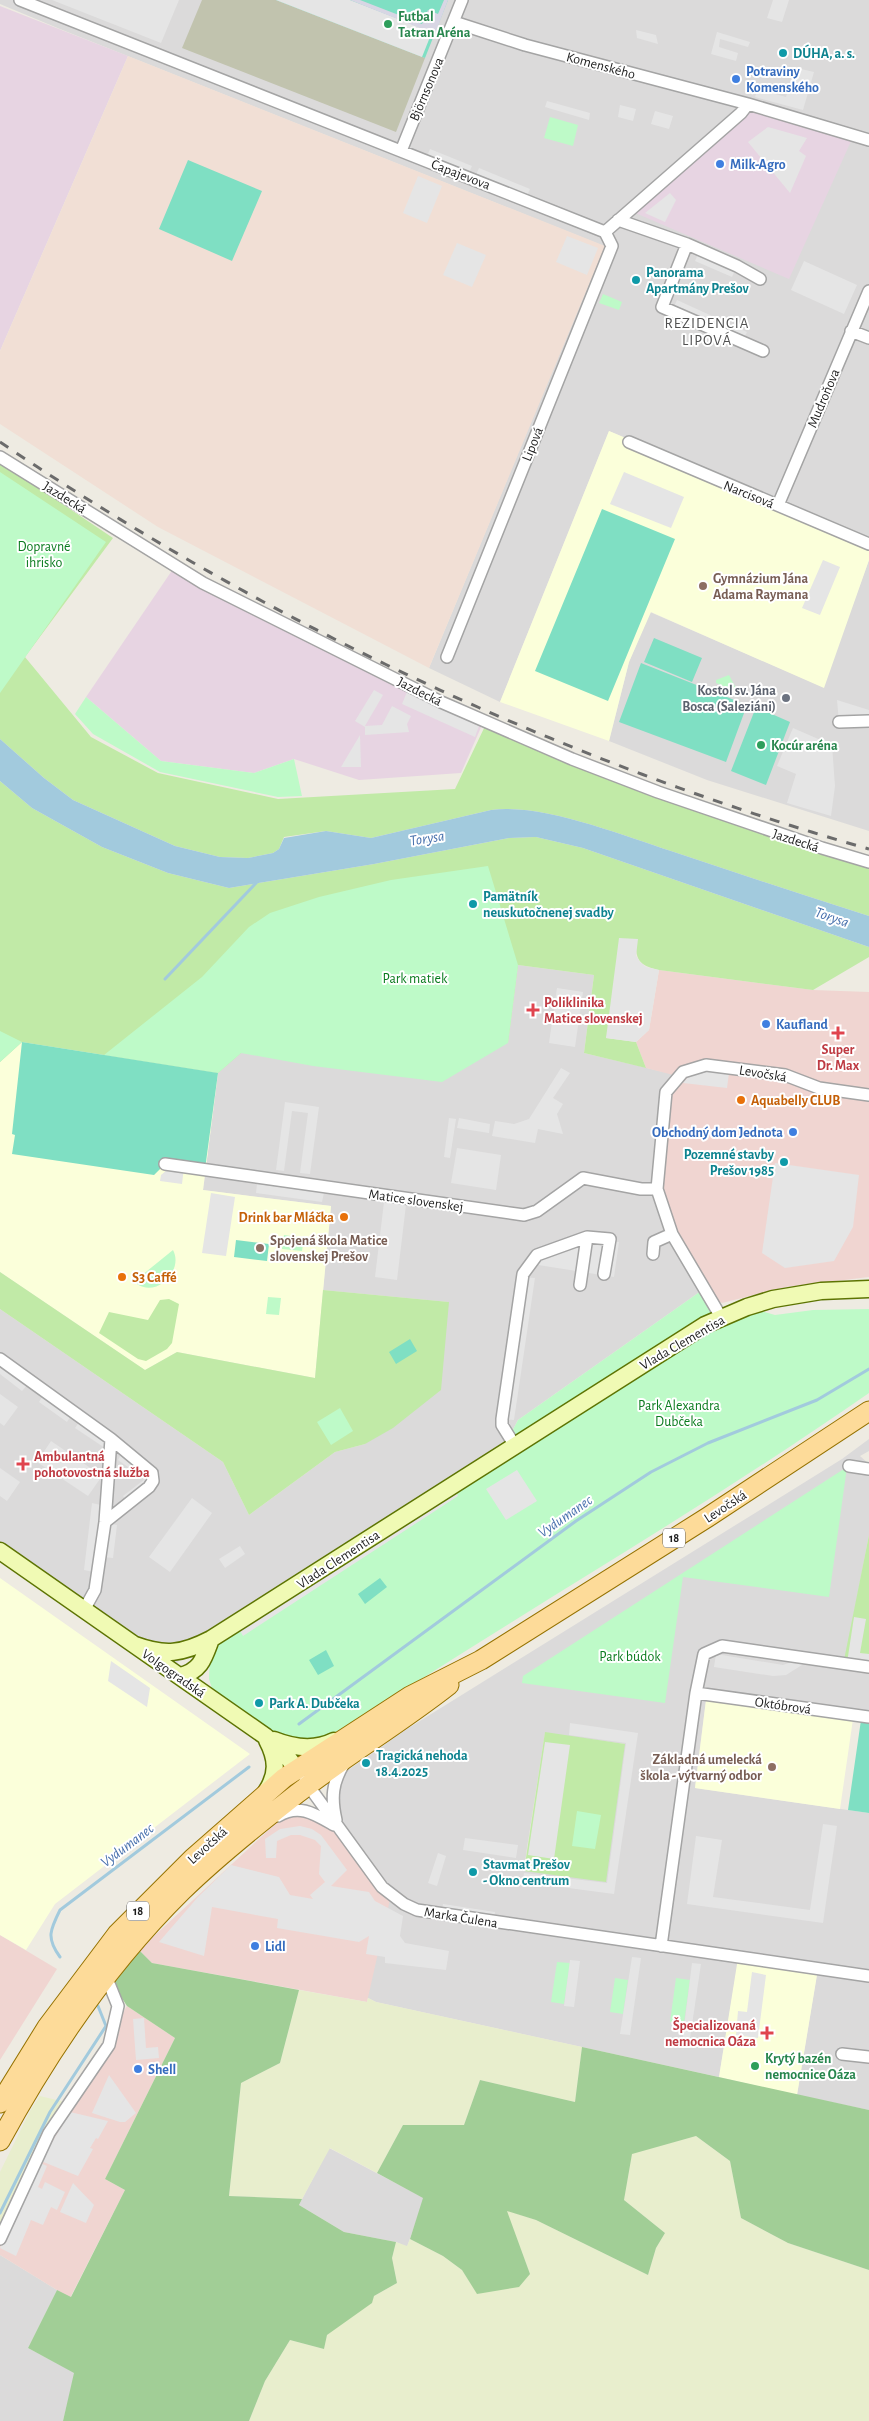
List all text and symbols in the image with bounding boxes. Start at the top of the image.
place label: Futbal Tatran Aréna [398,10,471,40]
marker: Futbal Tatran Aréna [382,18,394,30]
place label: DÚHA, a. s. [793,44,855,61]
marker: DÚHA, a. s. [777,47,789,59]
street label: Komenského [565,50,637,82]
street label: Björnsonova [407,55,447,123]
place label: Potraviny Komenského [746,65,819,95]
marker: Potraviny Komenského [730,73,742,85]
street label: Čapajevova [429,155,493,193]
marker: Milk-Agro [714,158,726,170]
place label: Milk-Agro [730,158,786,172]
place label: Panorama Apartmány Prešov [646,266,749,296]
marker: Panorama Apartmány Prešov [630,274,642,286]
district label: REZIDENCIA LIPOVÁ [665,316,749,348]
street label: Mudroňova [805,366,843,430]
street label: Lipová [520,425,546,463]
street label: Jazdecká [41,479,89,517]
street label: Narcisová [721,479,776,512]
park label: Dopravné ihrisko [17,540,71,570]
place label: Gymnázium Jána Adama Raymana [713,572,809,602]
marker: Gymnázium Jána Adama Raymana [697,580,709,592]
street label: Jazdecká [395,675,444,709]
place label: Kostol sv. Jána Bosca (Saleziáni) [682,684,776,714]
marker: Kostol sv. Jána Bosca (Saleziáni) [780,692,792,704]
marker: Kocúr aréna [755,739,767,751]
place label: Kocúr aréna [771,739,838,753]
street label: Jazdecká [771,827,821,855]
water label: Torysa [409,828,445,849]
place label: Pamätník neuskutočnenej svadby [483,890,615,920]
marker: Pamätník neuskutočnenej svadby [467,898,479,910]
water label: Torysa [813,905,851,930]
park label: Park matiek [383,972,448,986]
place label: Poliklinika Matice slovenskej [544,996,643,1026]
marker: Poliklinika Matice slovenskej [526,1003,540,1017]
marker: Kaufland [760,1018,772,1030]
place label: Kaufland [776,1018,829,1032]
marker: Super Dr. Max [832,1027,844,1039]
place label: Super Dr. Max [817,1043,860,1073]
street label: Levočská [738,1063,788,1085]
marker: Aquabelly CLUB [735,1094,747,1106]
place label: Aquabelly CLUB [751,1094,840,1108]
place label: Obchodný dom Jednota [652,1126,783,1140]
marker: Obchodný dom Jednota [787,1126,799,1138]
place label: Pozemné stavby Prešov 1985 [684,1148,775,1178]
marker: Pozemné stavby Prešov 1985 [778,1156,790,1168]
street label: Matice slovenskej [368,1187,464,1215]
place label: Drink bar Mláčka [239,1211,334,1225]
marker: Drink bar Mláčka [338,1211,350,1223]
place label: Spojená škola Matice slovenskej Prešov [270,1234,388,1264]
marker: Spojená škola Matice slovenskej Prešov [254,1242,266,1254]
marker: S3 Caffé [116,1271,128,1283]
place label: S3 Caffé [132,1271,177,1285]
street label: Vlada Clementisa [638,1313,728,1373]
park label: Park Alexandra Dubčeka [638,1399,720,1429]
place label: Ambulantná pohotovostná služba [34,1450,150,1480]
marker: Ambulantná pohotovostná služba [16,1457,30,1471]
street label: Levočská [702,1488,750,1526]
water label: Vydumanec [535,1492,596,1540]
street label: Vlada Clementisa [295,1528,383,1592]
road number: 18 [663,1529,685,1548]
street label: Volgogradská [139,1647,208,1701]
park label: Park búdok [599,1650,661,1664]
street label: Októbrová [754,1695,812,1717]
marker: Park A. Dubčeka [253,1697,265,1709]
place label: Park A. Dubčeka [269,1697,360,1711]
place label: Tragická nehoda 18.4.2025 [376,1749,468,1779]
place label: Základná umelecká škola - výtvarný odbor [640,1753,762,1783]
marker: Tragická nehoda 18.4.2025 [360,1757,372,1769]
marker: Základná umelecká škola - výtvarný odbor [766,1761,778,1773]
water label: Vydumanec [98,1820,157,1870]
street label: Levočská [185,1824,231,1867]
place label: Stavmat Prešov - Okno centrum [483,1858,571,1888]
marker: Stavmat Prešov - Okno centrum [467,1866,479,1878]
road number: 18 [127,1902,149,1920]
street label: Marka Čulena [423,1903,500,1931]
marker: Lidl [249,1940,261,1952]
place label: Lidl [265,1940,286,1954]
place label: Špecializovaná nemocnica Oáza [665,2017,756,2049]
marker: Špecializovaná nemocnica Oáza [760,2026,774,2040]
place label: Krytý bazén nemocnice Oáza [765,2052,856,2082]
marker: Krytý bazén nemocnice Oáza [749,2060,761,2072]
marker: Shell [132,2063,144,2075]
place label: Shell [148,2063,176,2077]

